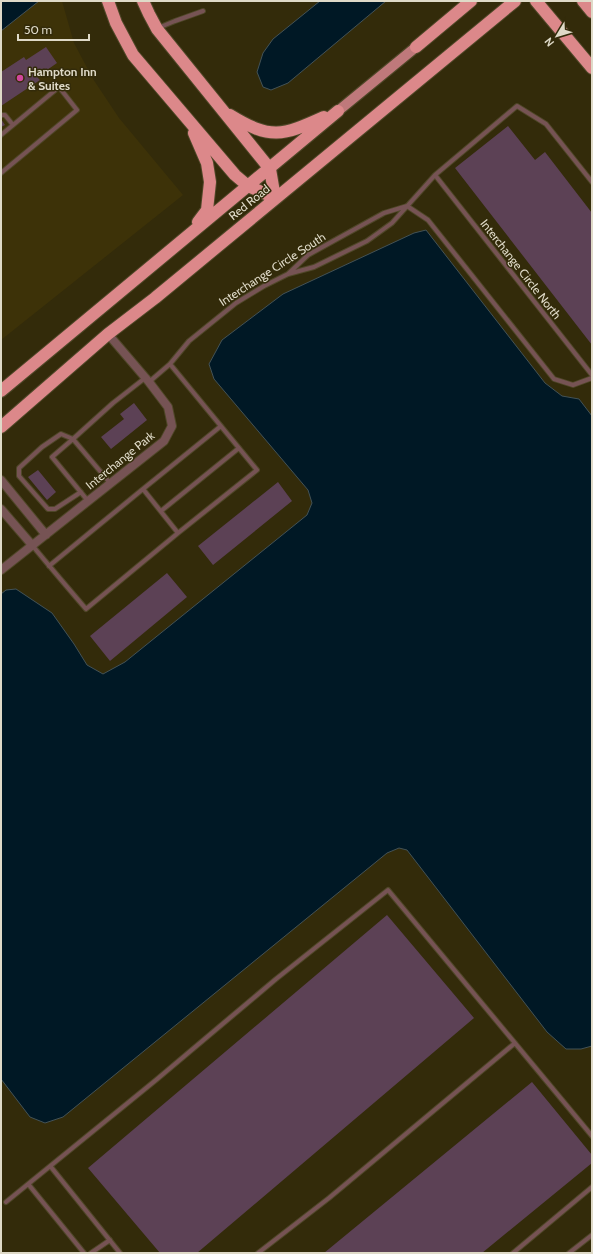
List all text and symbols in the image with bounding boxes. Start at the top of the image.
scale bar [18,16,89,42]
north arrow [537,16,577,56]
text: 50 m [24,22,52,37]
text: N [541,35,557,50]
place label: Hampton Inn & Suites [28,64,97,93]
marker: Hampton Inn & Suites [15,73,25,83]
street label: Red Road [225,181,273,223]
street label: Interchange Circle North [477,216,565,322]
street label: Interchange Circle South [216,229,328,309]
street label: Interchange Park [83,427,158,492]

